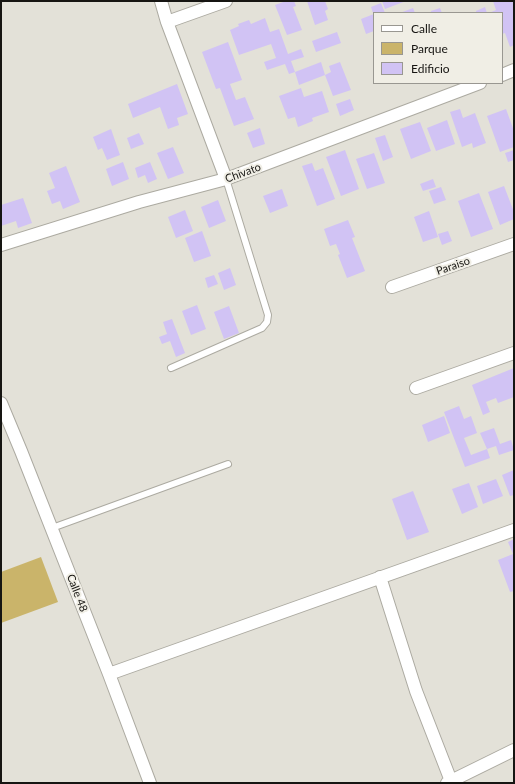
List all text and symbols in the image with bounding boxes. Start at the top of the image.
legend [373,12,503,84]
text: Calle [411,21,437,36]
text: Parque [411,41,448,56]
text: Edificio [411,61,450,76]
street label: Chivato [223,160,263,186]
street label: Paraiso [434,254,472,278]
street label: Calle 48 [64,572,90,614]

